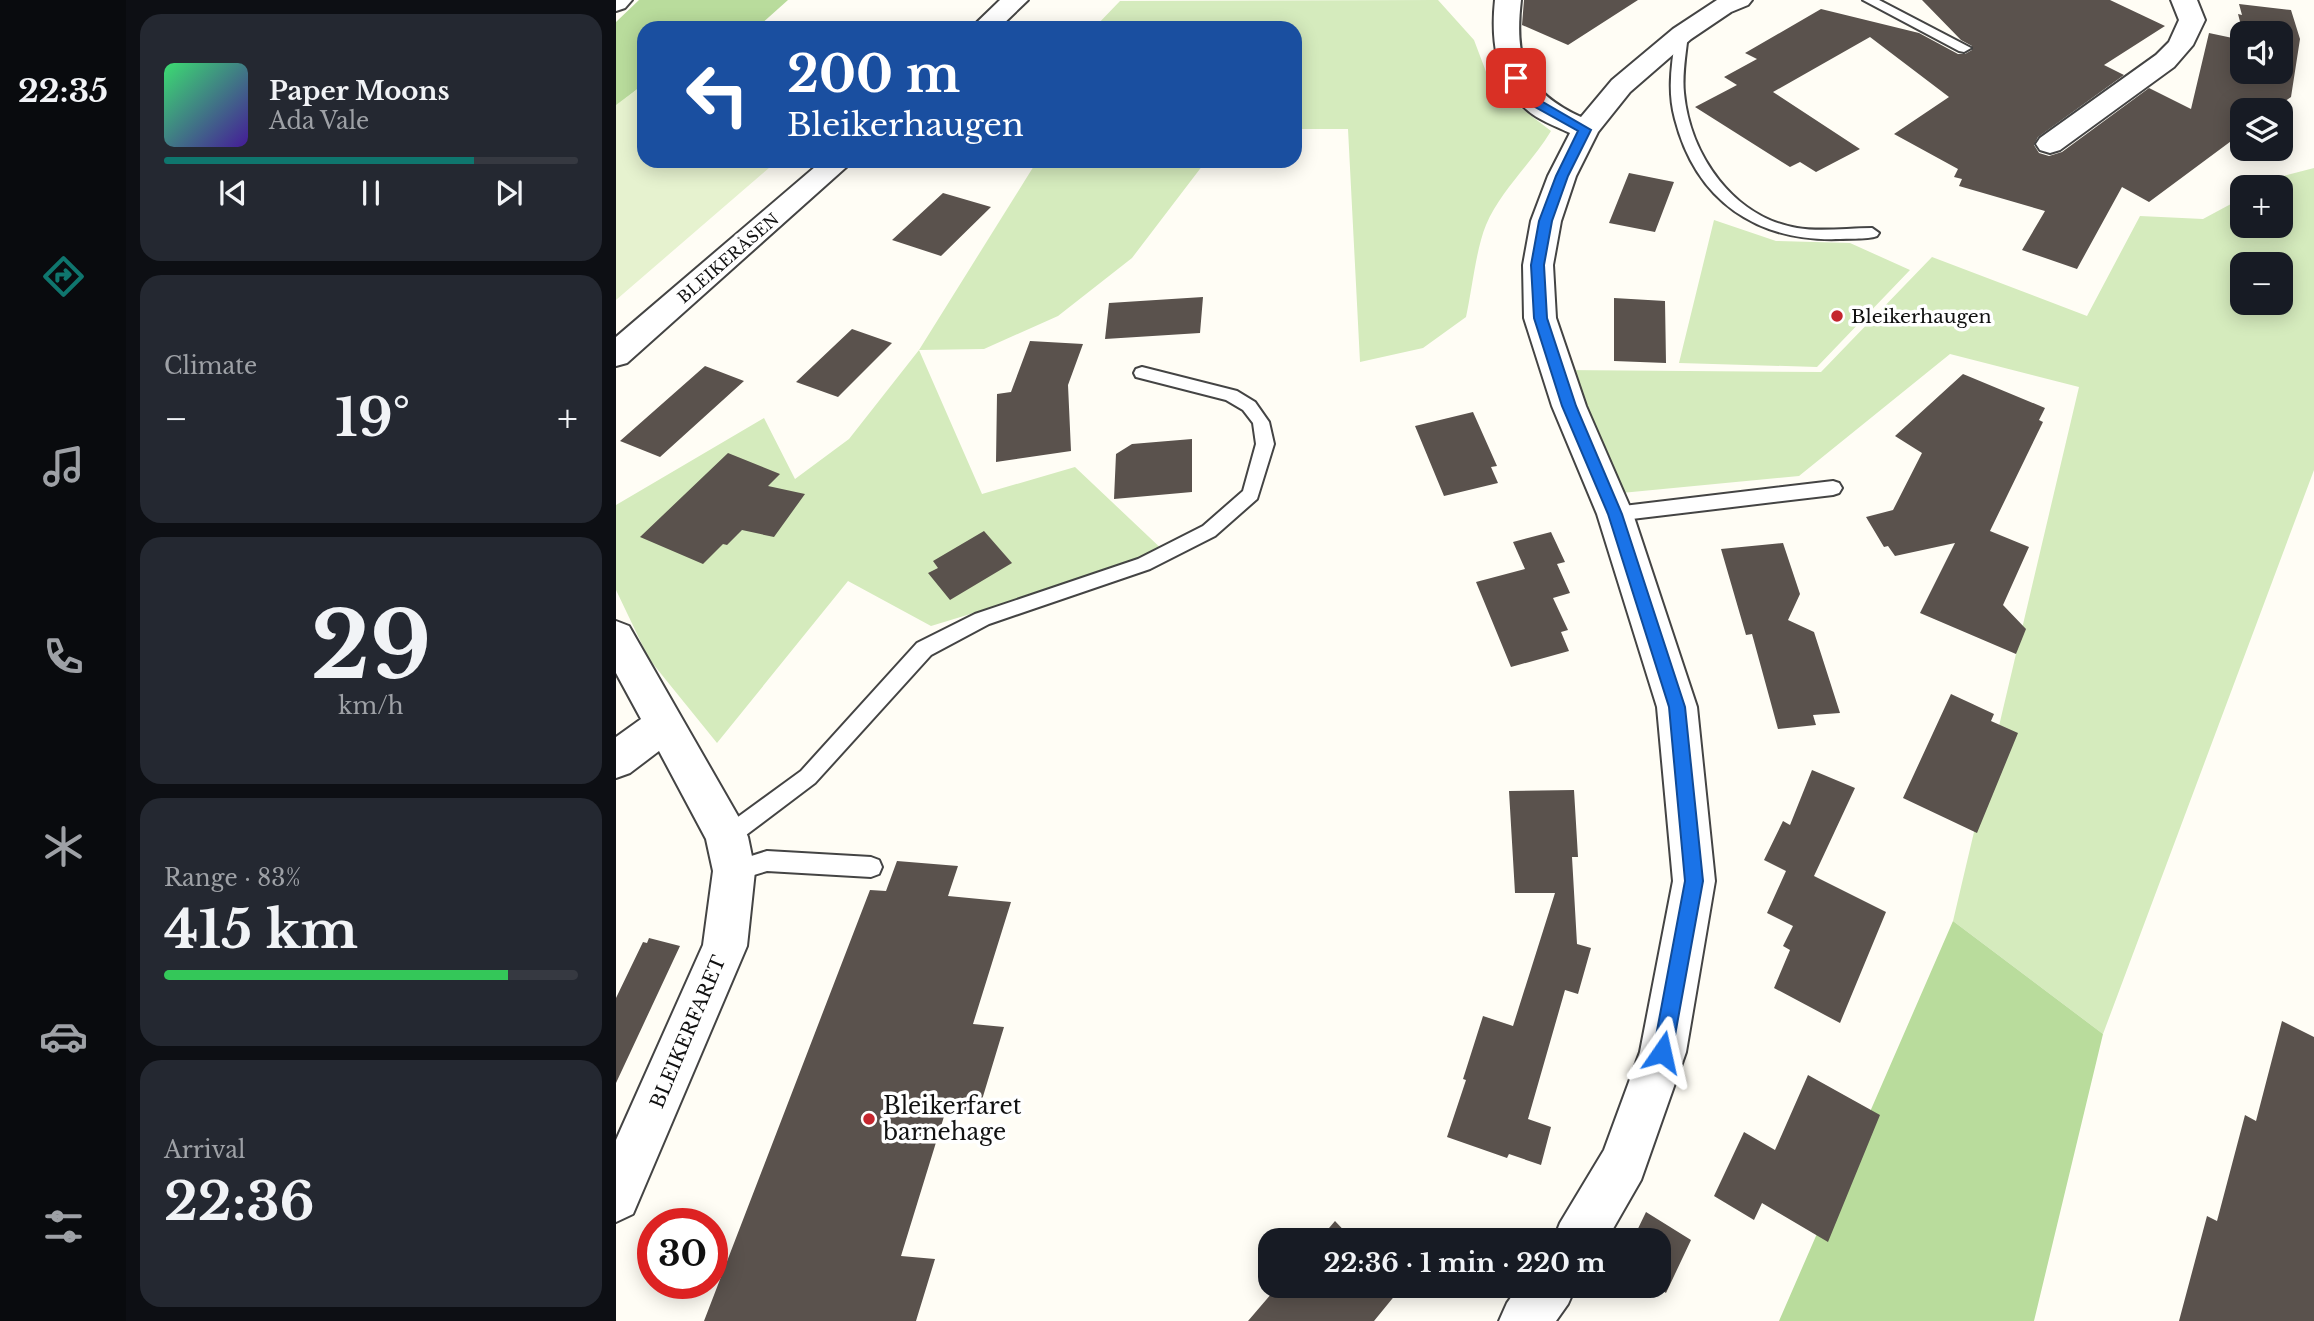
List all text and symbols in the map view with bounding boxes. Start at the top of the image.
map controls [2230,21,2293,315]
button: sound [2230,21,2293,84]
text: 200 m [787,44,960,105]
pin [1486,48,1546,108]
icon: left [672,49,763,140]
icon: arrive [1497,59,1535,97]
text: 22:35 [18,71,108,111]
text: Paper Moons [269,75,450,107]
button: layers [2230,98,2293,161]
text: Bleikerhaugen [787,105,1024,145]
text: Ada Vale [269,107,369,135]
icon: previous [214,174,252,212]
icon: pause [352,174,390,212]
icon: next [490,174,528,212]
button: + [2230,175,2293,238]
street label: BLEIKERÅSEN [673,209,783,307]
icon: directions [39,252,88,301]
button: − [2230,252,2293,315]
place label: Bleikerhaugen [1851,305,1992,328]
marker: Bleikerhaugen [1829,308,1845,324]
text: Climate [164,352,257,380]
text: 19° [335,386,410,450]
text: − [164,395,188,442]
text: + [557,395,578,442]
icon: music [39,442,88,491]
text: 29 [311,590,431,703]
icon: phone [39,632,88,681]
text: km/h [338,692,404,720]
icon: climate [39,822,88,871]
text: Range · 83% [164,864,301,892]
text: 415 km [164,898,358,962]
street label: BLEIKERFARET [645,952,731,1112]
icon: car [39,1012,88,1061]
position arrow [1625,1015,1699,1089]
place label: Bleikerfaret barnehage [882,1092,1022,1146]
marker: Bleikerfaret barnehage [861,1111,877,1127]
text: Arrival [164,1136,245,1164]
text: 22:36 [164,1170,315,1234]
icon: filters [39,1202,88,1251]
speed limit sign: 30 [637,1208,728,1299]
text: 22:36 · 1 min · 220 m [1323,1247,1606,1279]

